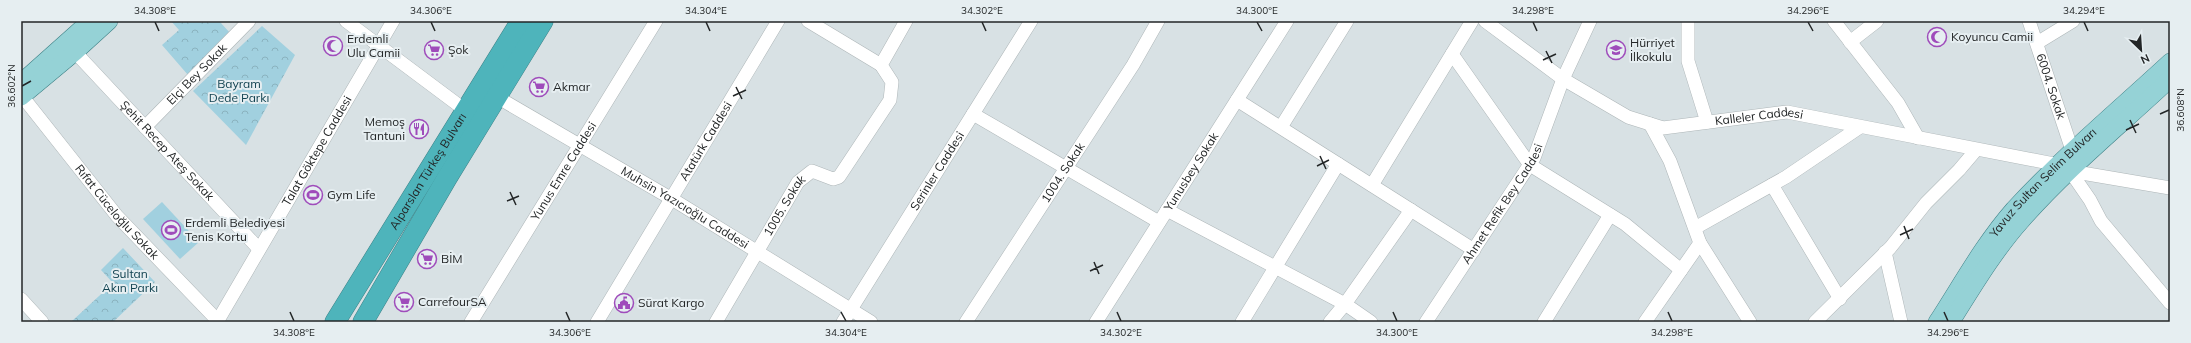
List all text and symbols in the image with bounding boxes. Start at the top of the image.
text: 34.308°E [134,4,176,17]
text: 34.306°E [410,4,452,17]
text: 34.304°E [685,4,727,17]
text: 34.302°E [961,4,1003,17]
text: 34.300°E [1236,4,1278,17]
text: 34.298°E [1512,4,1554,17]
text: 34.296°E [1787,4,1829,17]
text: 34.294°E [2063,4,2105,17]
mosque icon: Koyuncu Camii [1926,26,1948,48]
place label: Koyuncu Camii [1951,29,2033,44]
north arrow [2121,30,2161,70]
place label: Erdemli Ulu Camii [347,31,400,60]
mosque icon: Erdemli Ulu Camii [322,35,344,57]
place label: Hürriyet İlkokulu [1630,35,1675,64]
street label: Elçi Bey Sokak [163,39,230,108]
supermarket icon: Şok [423,39,445,61]
school or university icon: Hürriyet İlkokulu [1605,39,1627,61]
place label: Şok [448,42,469,57]
street label: 6004. Sokak [2033,51,2070,122]
text: N [2139,51,2152,67]
text: 36.602°N [5,64,18,108]
park label: Bayram Dede Parkı [209,76,269,105]
supermarket icon: Akmar [528,76,550,98]
place label: Akmar [553,79,591,94]
text: 36.608°N [2174,88,2187,132]
street label: Talat Göktepe Caddesi [278,93,355,209]
street label: Şehit Recep Ateş Sokak [117,97,218,204]
street label: Atatürk Caddesi [676,98,735,183]
street label: Kalleler Caddesi [1714,104,1805,128]
street label: Alparslan Türkeş Bulvarı [386,110,469,232]
place label: Memoş Tantuni [363,114,405,143]
restaurant icon: Memoş Tantuni [408,118,430,140]
street label: Yunus Emre Caddesi [527,119,599,224]
street label: Yavuz Sultan Selim Bulvarı [1986,124,2099,241]
street label: Serinler Caddesi [907,128,967,213]
street label: Yunusbey Sokak [1160,129,1222,214]
street label: 1004. Sokak [1038,139,1088,205]
street label: Ahmet Refik Bey Caddesi [1458,141,1546,267]
street label: Rıfat Cüceloğlu Sokak [72,161,163,263]
street label: Muhsin Yazıcıoğlu Caddesi [618,163,752,252]
street label: 1005. Sokak [760,171,808,239]
sports icon: Gym Life [302,184,324,206]
place label: Gym Life [327,187,376,202]
place label: Erdemli Belediyesi Tenis Kortu [185,215,285,244]
sports icon: Erdemli Belediyesi Tenis Kortu [160,219,182,241]
supermarket icon: BİM [416,248,438,270]
place label: BİM [441,251,463,266]
park label: Sultan Akın Parkı [102,266,158,295]
supermarket icon: CarrefourSA [393,291,415,313]
public building icon: Sürat Kargo [613,292,635,314]
place label: CarrefourSA [418,294,487,309]
place label: Sürat Kargo [638,295,705,310]
text: 34.308°E [273,326,315,339]
text: 34.306°E [549,326,591,339]
text: 34.304°E [825,326,867,339]
text: 34.302°E [1100,326,1142,339]
text: 34.300°E [1376,326,1418,339]
text: 34.298°E [1651,326,1693,339]
text: 34.296°E [1927,326,1969,339]

